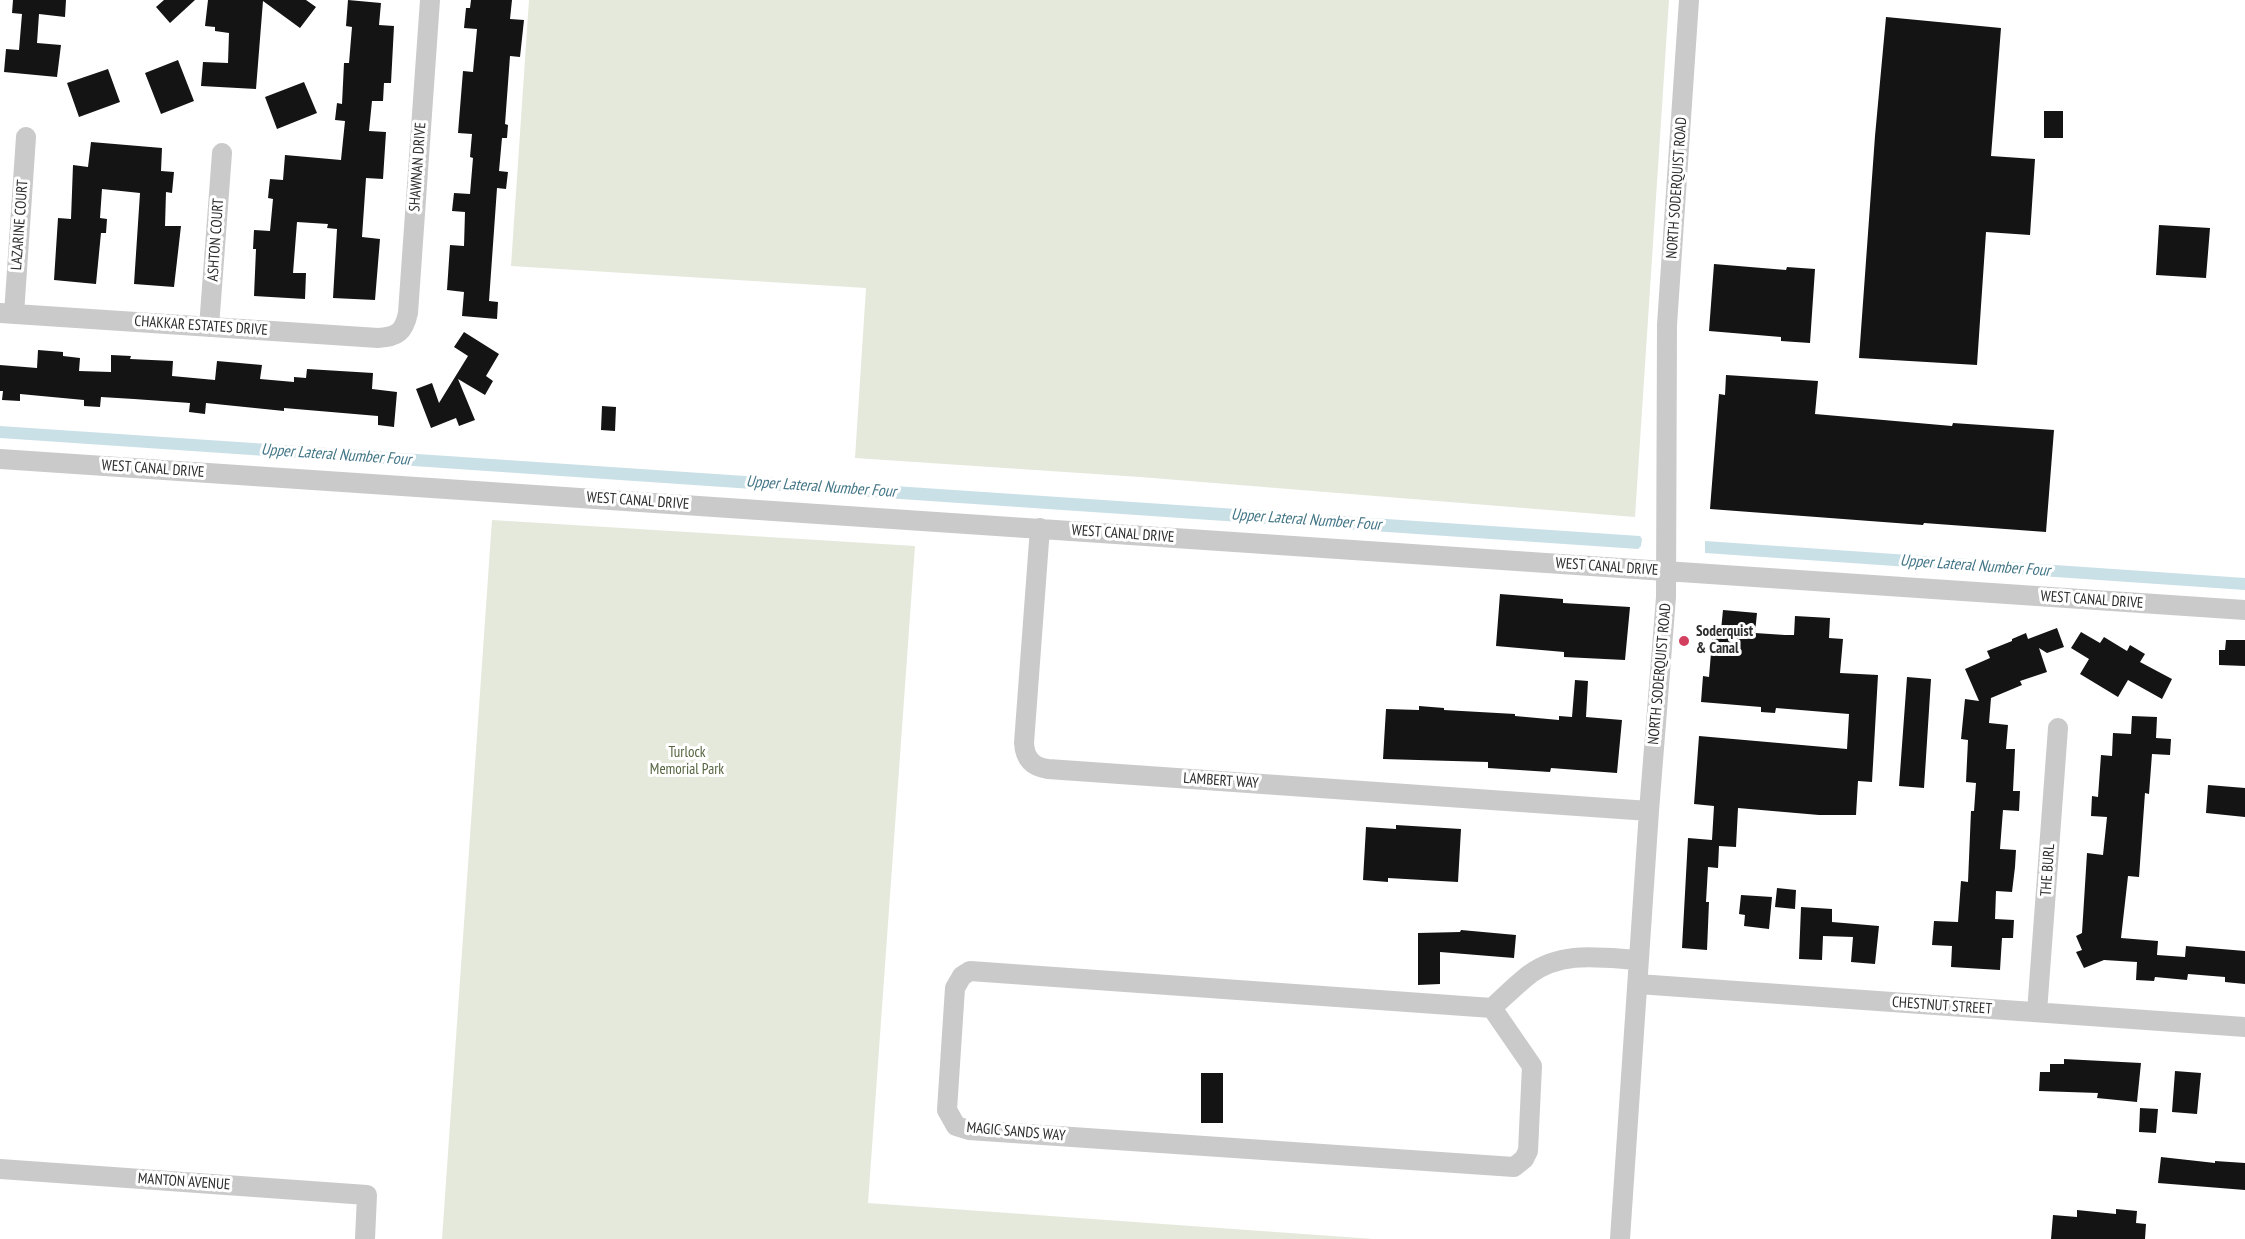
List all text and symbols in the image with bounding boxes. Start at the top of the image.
street label: NORTH SODERQUIST ROAD [1663,117,1691,259]
street label: SHAWNAN DRIVE [406,122,430,212]
street label: LAZARINE COURT [8,179,32,271]
street label: ASHTON COURT [204,198,228,282]
street label: CHAKKAR ESTATES DRIVE [134,312,268,340]
water label: Upper Lateral Number Four [260,440,412,470]
street label: WEST CANAL DRIVE [101,456,205,482]
water label: Upper Lateral Number Four [745,472,897,502]
street label: WEST CANAL DRIVE [586,488,690,514]
water label: Upper Lateral Number Four [1230,505,1382,535]
street label: WEST CANAL DRIVE [1071,521,1175,547]
water label: Upper Lateral Number Four [1899,551,2051,581]
street label: WEST CANAL DRIVE [1555,554,1659,580]
street label: WEST CANAL DRIVE [2040,587,2144,613]
street label: NORTH SODERQUIST ROAD [1645,602,1675,746]
place label: Soderquist & Canal [1696,623,1753,658]
marker: Soderquist & Canal [1677,634,1691,648]
park label: Turlock Memorial Park [650,744,724,779]
street label: LAMBERT WAY [1183,769,1259,793]
street label: THE BURL [2037,843,2059,897]
street label: CHESTNUT STREET [1891,994,1993,1018]
street label: MAGIC SANDS WAY [966,1119,1066,1145]
street label: MANTON AVENUE [137,1170,231,1194]

